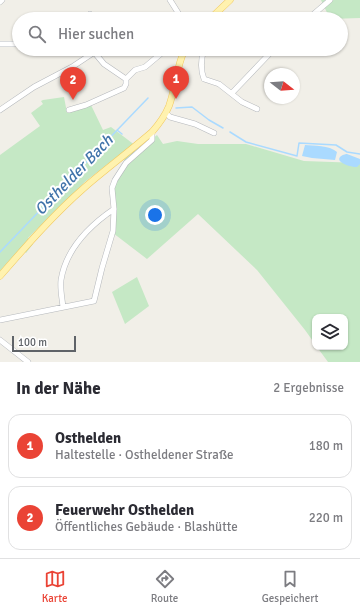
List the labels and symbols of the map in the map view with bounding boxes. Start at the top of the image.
pin: 1 [163,66,189,99]
pin: 2 [60,67,86,100]
north arrow [264,68,300,104]
water label: Osthelder Bach [31,130,118,219]
your location [145,205,165,225]
scale bar [12,334,76,353]

